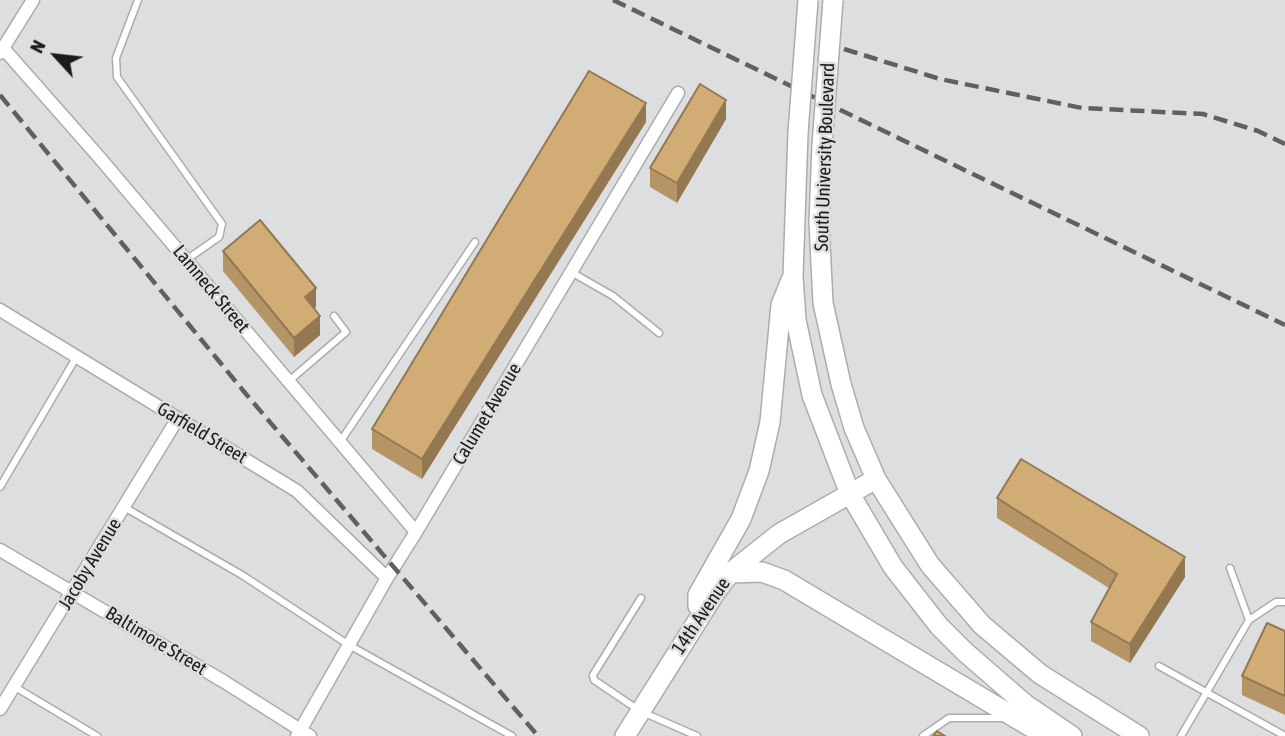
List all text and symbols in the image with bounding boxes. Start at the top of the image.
north arrow [21,21,91,91]
text: N [25,36,50,56]
street label: South University Boulevard [810,62,840,252]
street label: Lamneck Street [168,241,254,337]
street label: Calumet Avenue [448,359,526,469]
street label: Garfield Street [153,397,251,469]
street label: Jacoby Avenue [54,514,126,614]
street label: 14th Avenue [667,573,735,659]
street label: Baltimore Street [101,602,211,680]

